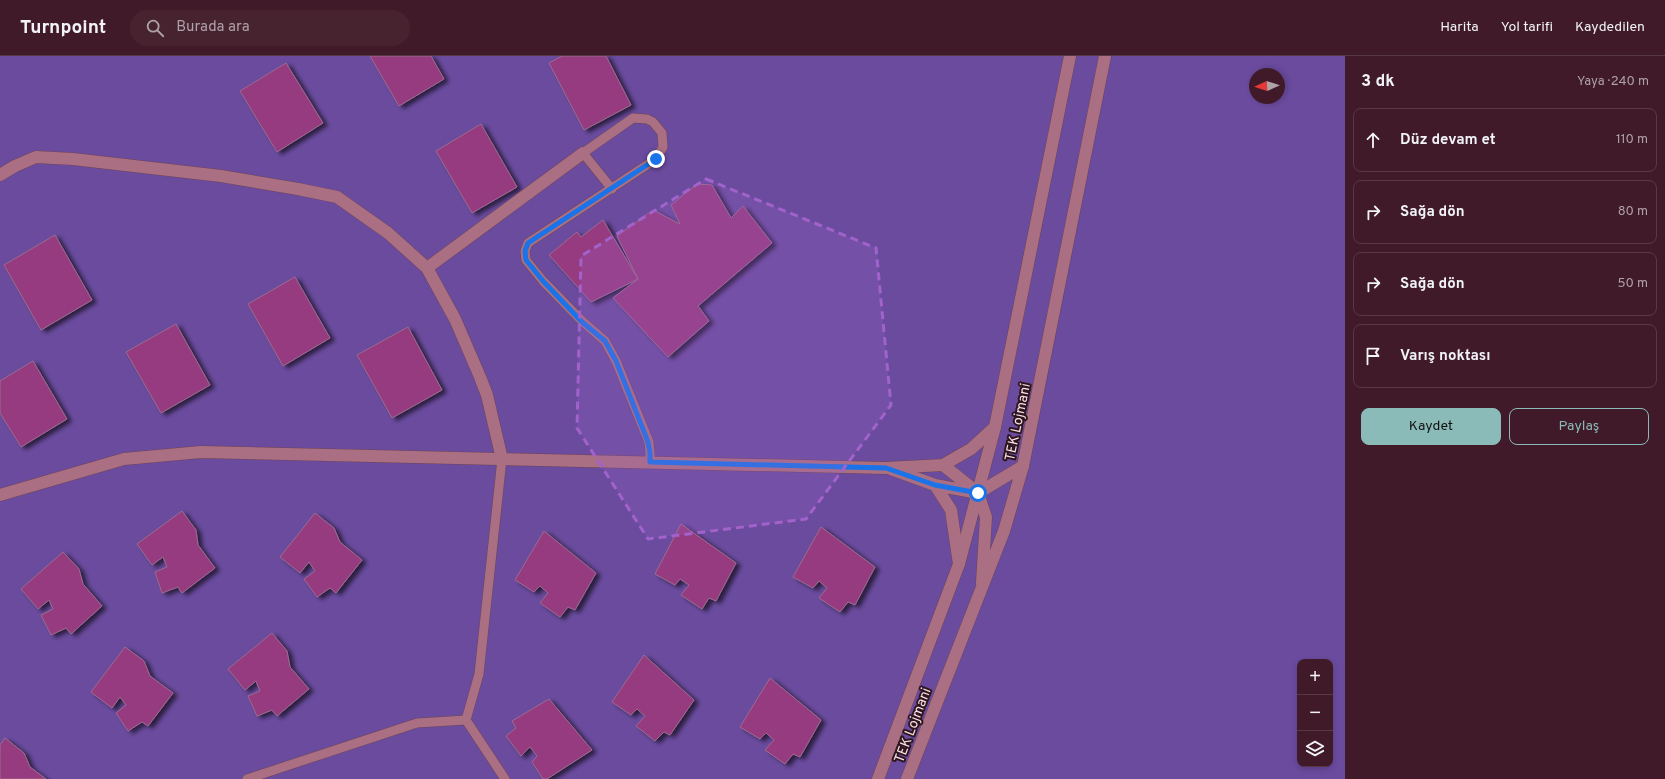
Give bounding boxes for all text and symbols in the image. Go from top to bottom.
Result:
search box [130,10,410,46]
text: Turnpoint [20,16,106,40]
icon: search [144,17,166,39]
text: Burada ara [176,18,250,37]
text: Harita [1440,19,1479,36]
text: Yol tarifi [1501,19,1553,36]
text: Kaydedilen [1575,19,1645,36]
north arrow [1249,68,1285,104]
text: 3 dk [1361,71,1395,93]
text: Yaya · 240 m [1577,74,1649,90]
icon: ahead [1362,129,1384,151]
text: Düz devam et [1400,131,1496,150]
text: 110 m [1616,132,1648,148]
route end [647,150,665,168]
icon: right [1362,201,1384,223]
text: Sağa dön [1400,203,1465,222]
text: 80 m [1618,204,1648,220]
icon: right [1362,273,1384,295]
text: Sağa dön [1400,275,1465,294]
text: 50 m [1618,276,1648,292]
icon: arrive [1362,345,1384,367]
text: Varış noktası [1400,347,1491,366]
street label: TEK Lojmani [1002,382,1035,463]
button: Kaydet [1361,408,1501,445]
button: Paylaş [1509,408,1649,445]
route start [969,484,987,502]
map controls [1297,659,1333,767]
button: + [1297,659,1333,695]
street label: TEK Lojmani [891,686,935,765]
button: − [1297,695,1333,731]
button: layers [1297,731,1333,767]

